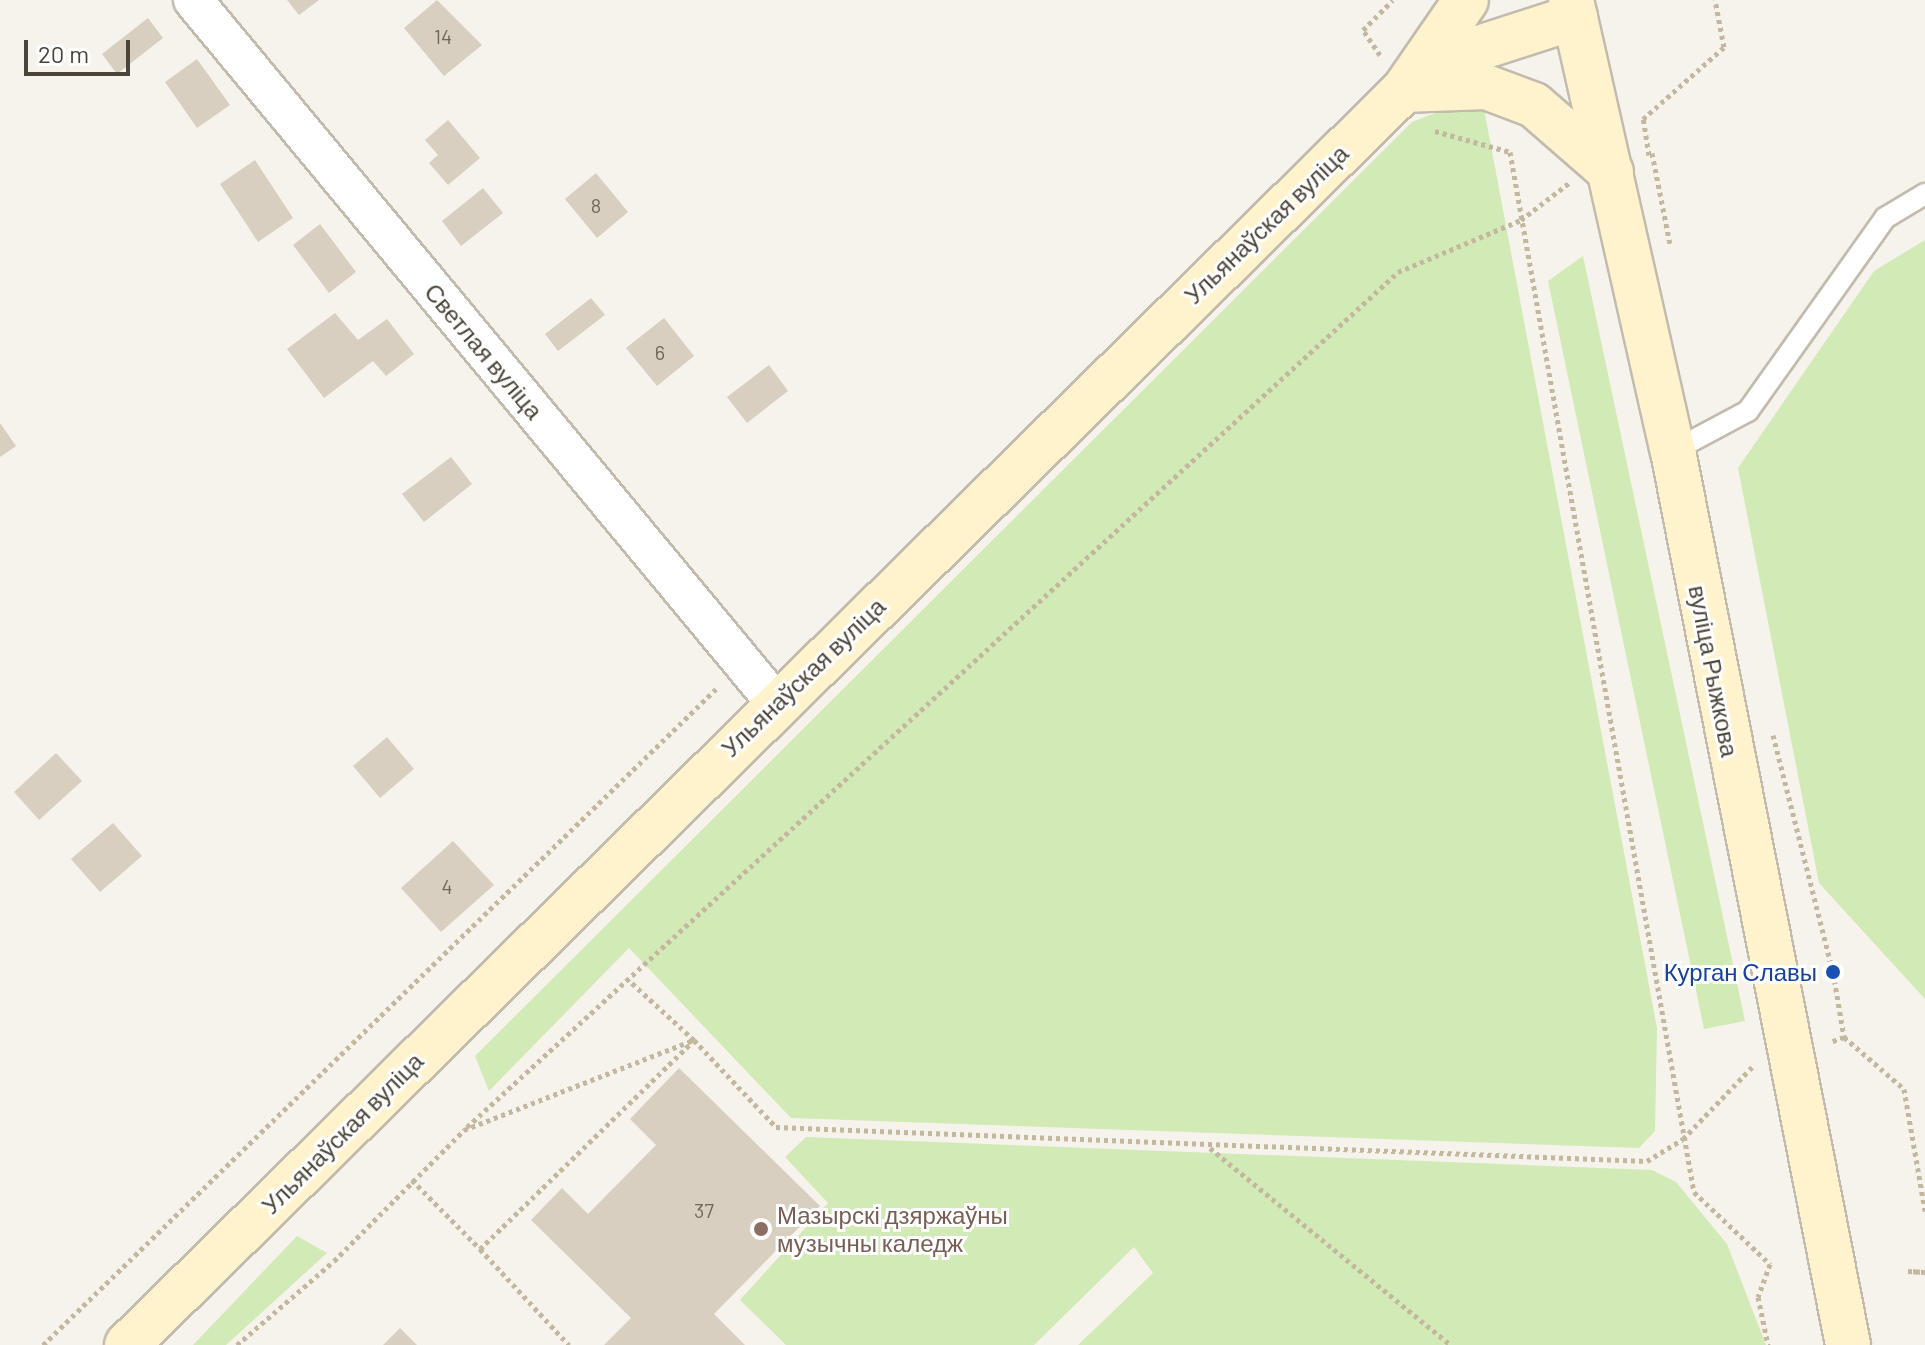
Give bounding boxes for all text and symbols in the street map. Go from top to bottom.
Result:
scale bar [28,24,134,74]
house number: 14 [434,24,452,48]
text: 20 m [38,39,89,68]
street label: Ульянаўская вуліца [1178,139,1354,309]
house number: 8 [591,193,601,217]
street label: Светлая вуліца [419,277,549,425]
house number: 6 [655,340,665,364]
street label: вуліца Рыжкова [1683,583,1745,759]
street label: Ульянаўская вуліца [715,592,891,762]
house number: 4 [441,874,453,898]
place label: Курган Славы [1664,958,1817,986]
marker: Курган Славы [1824,963,1842,981]
street label: Ульянаўская вуліца [255,1046,429,1220]
house number: 37 [694,1198,714,1222]
place label: Мазырскі дзяржаўны музычны каледж [777,1201,1008,1257]
marker: Мазырскі дзяржаўны музычны каледж [752,1220,770,1238]

